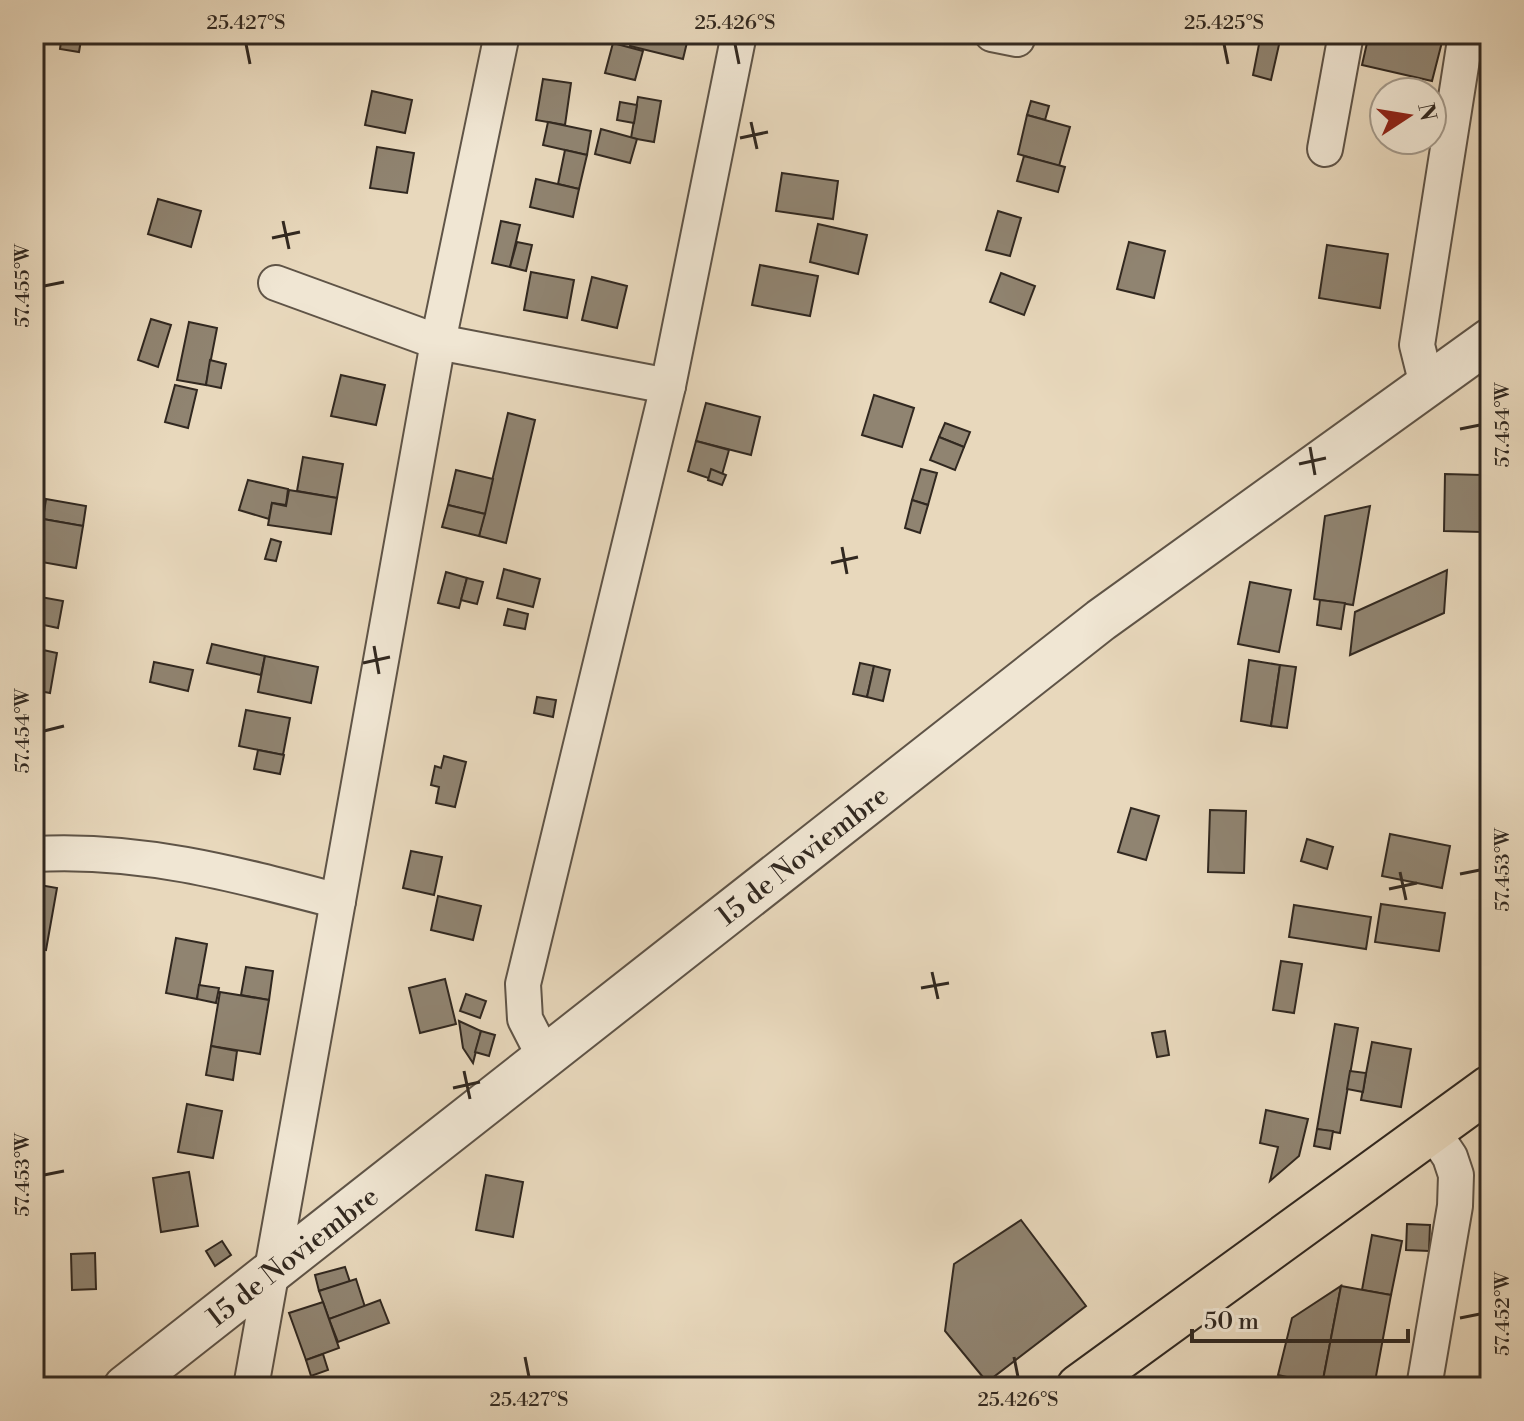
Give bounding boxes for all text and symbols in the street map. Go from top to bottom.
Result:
text: 25.427°S [207,11,285,36]
text: 25.426°S [694,11,776,36]
text: 25.425°S [1184,11,1264,36]
north arrow [1368,76,1448,156]
text: N [1411,101,1441,124]
text: 57.455°W [11,243,36,328]
text: 57.454°W [1491,382,1516,467]
text: 57.454°W [11,688,36,773]
street label: 15 de Noviembre [710,778,896,934]
text: 57.453°W [1491,827,1516,912]
text: 57.453°W [11,1132,36,1217]
street label: 15 de Noviembre [200,1179,386,1335]
text: 57.452°W [1491,1271,1516,1356]
scale bar [1192,1293,1408,1343]
text: 50 m [1204,1307,1259,1337]
text: 25.427°S [490,1388,568,1413]
text: 25.426°S [977,1388,1059,1413]

